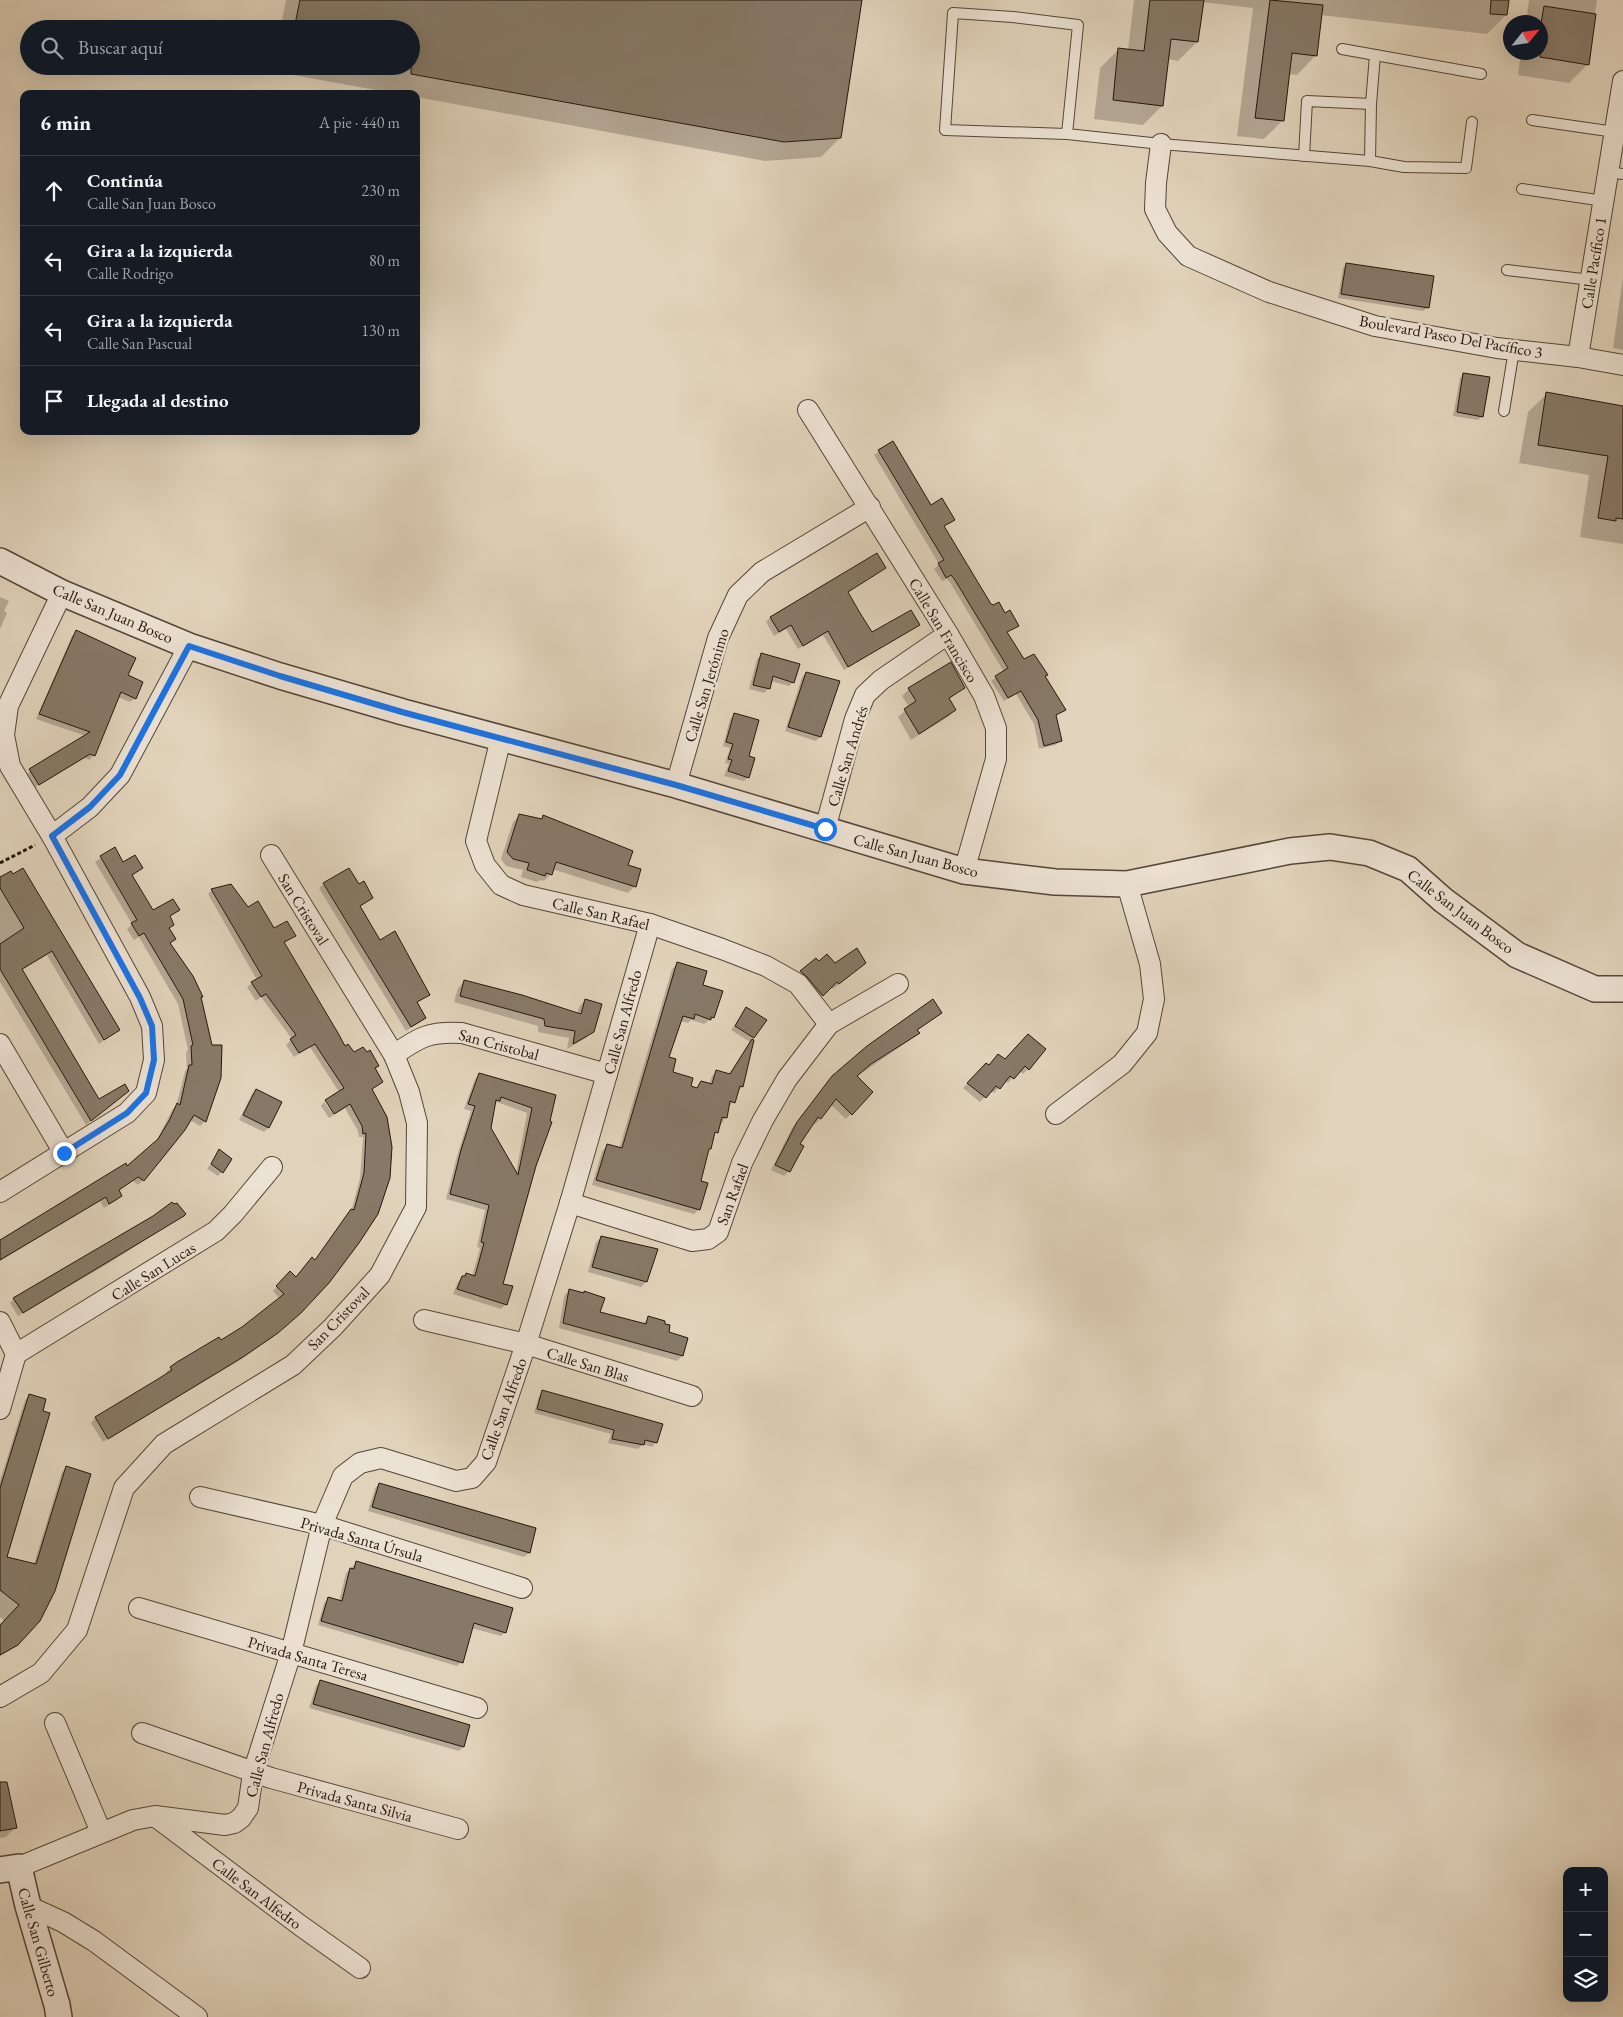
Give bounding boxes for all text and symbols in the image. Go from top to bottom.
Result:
north arrow [1503,15,1548,60]
search box [20,20,420,75]
icon: search [38,34,66,62]
text: Buscar aquí [78,35,163,60]
text: 6 min [40,109,91,136]
text: A pie · 440 m [319,112,400,133]
text: Continúa [87,168,163,193]
icon: ahead [40,177,68,205]
text: 230 m [361,180,400,201]
text: Calle San Juan Bosco [87,193,216,214]
street label: Calle Pacífico 1 [1576,216,1611,311]
text: Gira a la izquierda [87,238,233,263]
icon: left [40,247,68,275]
text: 80 m [369,250,400,271]
text: Calle Rodrigo [87,263,173,284]
text: Gira a la izquierda [87,308,233,333]
street label: Boulevard Paseo Del Pacífico 3 [1358,310,1545,363]
icon: left [40,317,68,345]
text: 130 m [361,320,400,341]
text: Calle San Pascual [87,333,192,354]
icon: arrive [40,387,68,415]
text: Llegada al destino [87,388,229,413]
street label: Calle San Francisco [904,574,983,686]
street label: Calle San Juan Bosco [49,579,176,648]
street label: Calle San Jerónimo [679,626,734,745]
street label: Calle San Andrés [822,703,873,809]
route start [814,818,837,841]
street label: Calle San Juan Bosco [851,829,981,882]
street label: Calle San Juan Bosco [1403,864,1519,959]
street label: San Cristoval [273,869,334,949]
street label: Calle San Rafael [550,892,652,935]
street label: Calle San Alfredo [598,967,647,1077]
street label: San Cristobal [456,1024,542,1065]
route end [53,1142,76,1165]
street label: San Rafael [712,1160,753,1228]
street label: Calle San Lucas [107,1237,200,1306]
street label: San Cristoval [303,1282,374,1355]
street label: Calle San Blas [544,1342,632,1387]
street label: Calle San Alfredo [475,1355,532,1463]
street label: Privada Santa Úrsula [298,1512,426,1567]
street label: Privada Santa Teresa [245,1631,371,1686]
street label: Calle San Alfredo [240,1690,289,1800]
street label: Privada Santa Silvia [295,1776,415,1827]
street label: Calle San Alfedro [207,1853,306,1934]
map controls [1563,1867,1608,2002]
button: + [1563,1867,1608,1912]
street label: Calle San Gilberto [13,1885,64,1999]
button: − [1563,1912,1608,1957]
button: layers [1563,1957,1608,2002]

